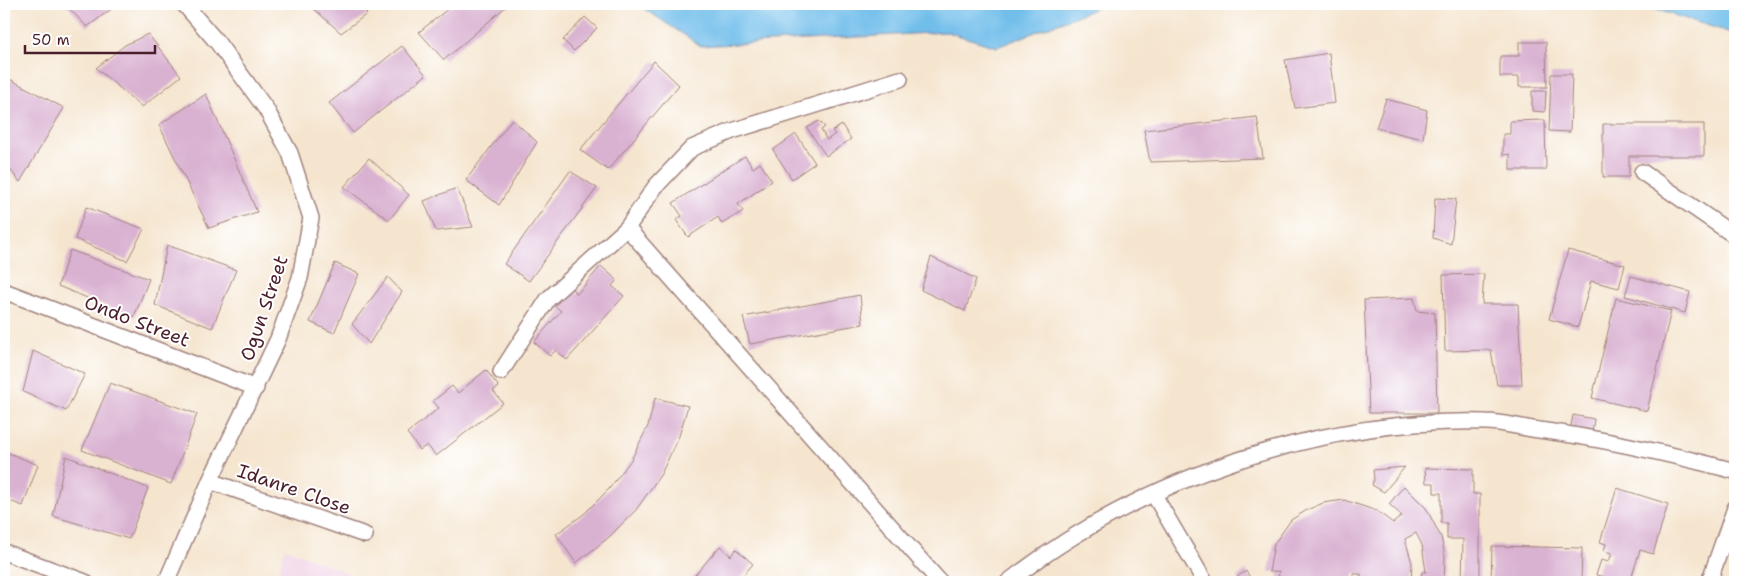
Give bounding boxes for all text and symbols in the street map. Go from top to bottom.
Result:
scale bar [25,22,155,54]
text: 50 m [32,30,70,50]
street label: Ogun Street [234,252,294,364]
street label: Ondo Street [81,289,193,353]
street label: Idanre Close [234,458,354,520]

